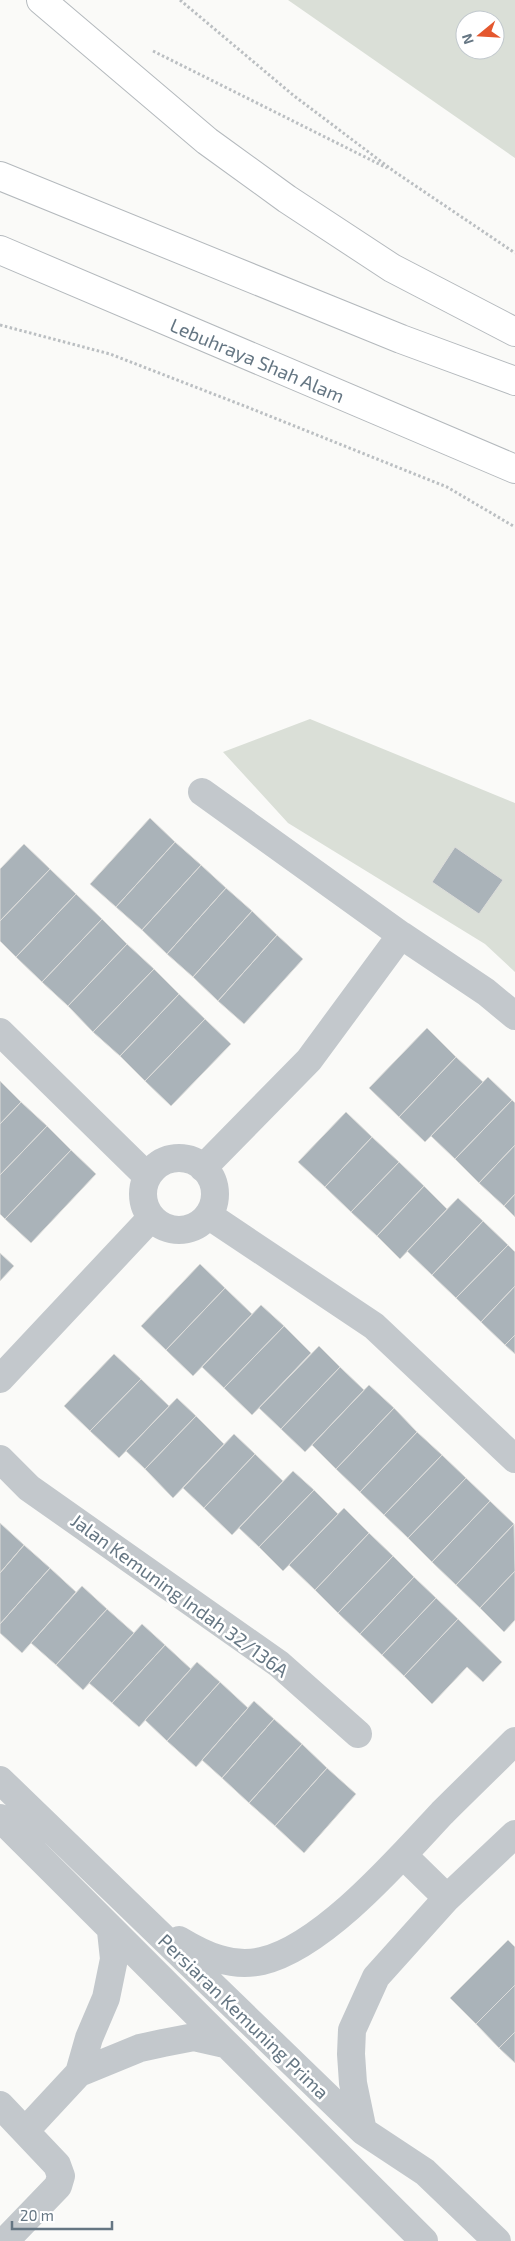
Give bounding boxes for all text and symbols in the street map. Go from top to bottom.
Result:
north arrow [455,10,505,60]
text: N [458,32,477,47]
street label: Lebuhraya Shah Alam [167,312,348,407]
street label: Jalan Kemuning Indah 32/136A [67,1508,293,1682]
street label: Persiaran Kemuning Prima [154,1929,334,2103]
scale bar [12,2198,112,2230]
text: 20 m [20,2206,54,2224]

